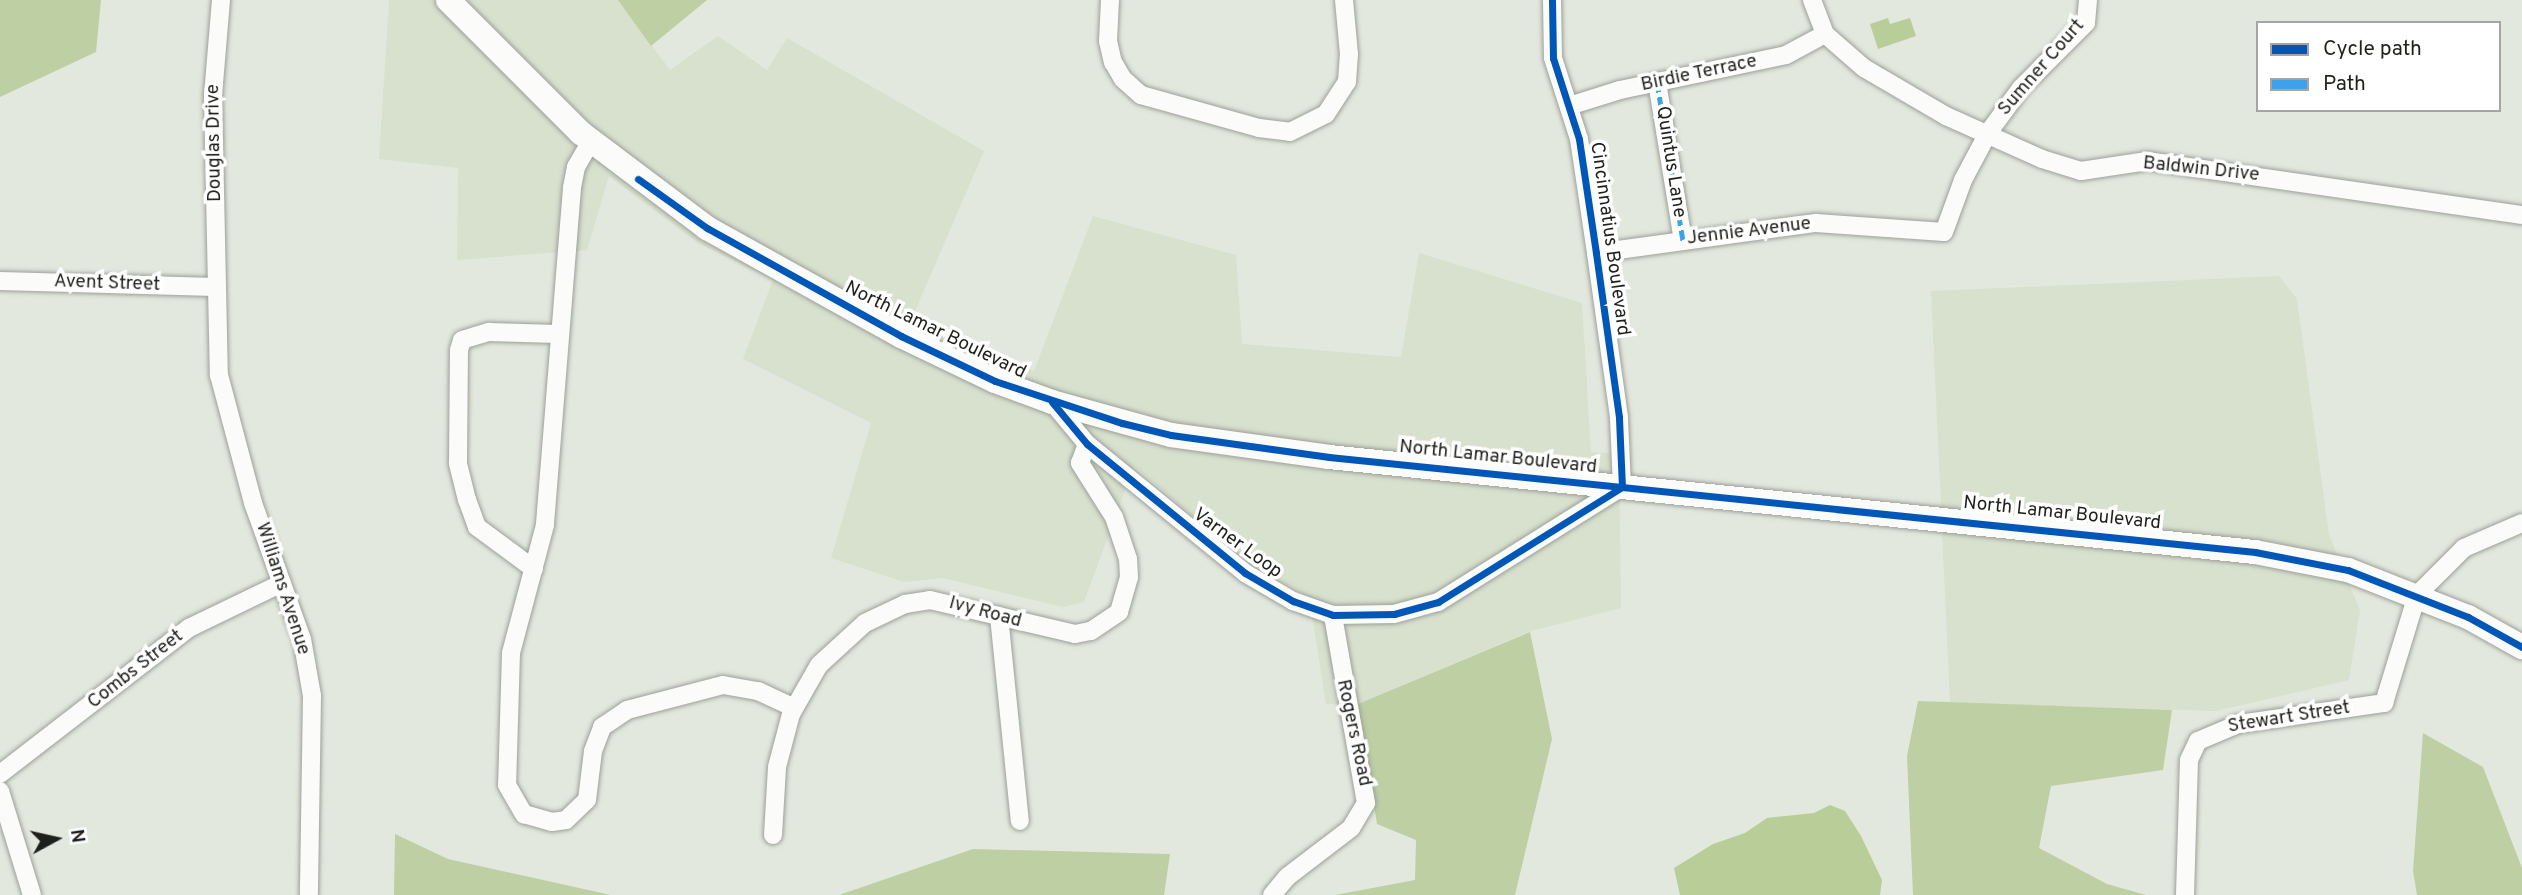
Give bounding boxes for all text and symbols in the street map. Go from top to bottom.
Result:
street label: Sumner Court [1994,15,2090,121]
legend [2256,21,2501,112]
text: Cycle path [2323,36,2422,63]
street label: Birdie Terrace [1639,51,1759,97]
text: Path [2323,71,2366,98]
street label: Douglas Drive [203,84,227,202]
street label: Quintus Lane [1650,105,1690,219]
street label: Cincinnatius Boulevard [1584,141,1634,337]
street label: Baldwin Drive [2142,153,2260,187]
street label: Jennie Avenue [1685,213,1813,251]
street label: Avent Street [53,271,161,297]
street label: North Lamar Boulevard [841,277,1029,385]
street label: North Lamar Boulevard [1398,436,1598,480]
street label: North Lamar Boulevard [1962,492,2162,536]
street label: Varner Loop [1188,504,1286,584]
street label: Williams Avenue [250,519,314,659]
street label: Ivy Road [946,592,1024,634]
street label: Combs Street [84,626,188,714]
street label: Rogers Road [1331,677,1375,789]
street label: Stewart Street [2226,697,2352,739]
north arrow [21,804,91,874]
text: N [64,828,90,845]

